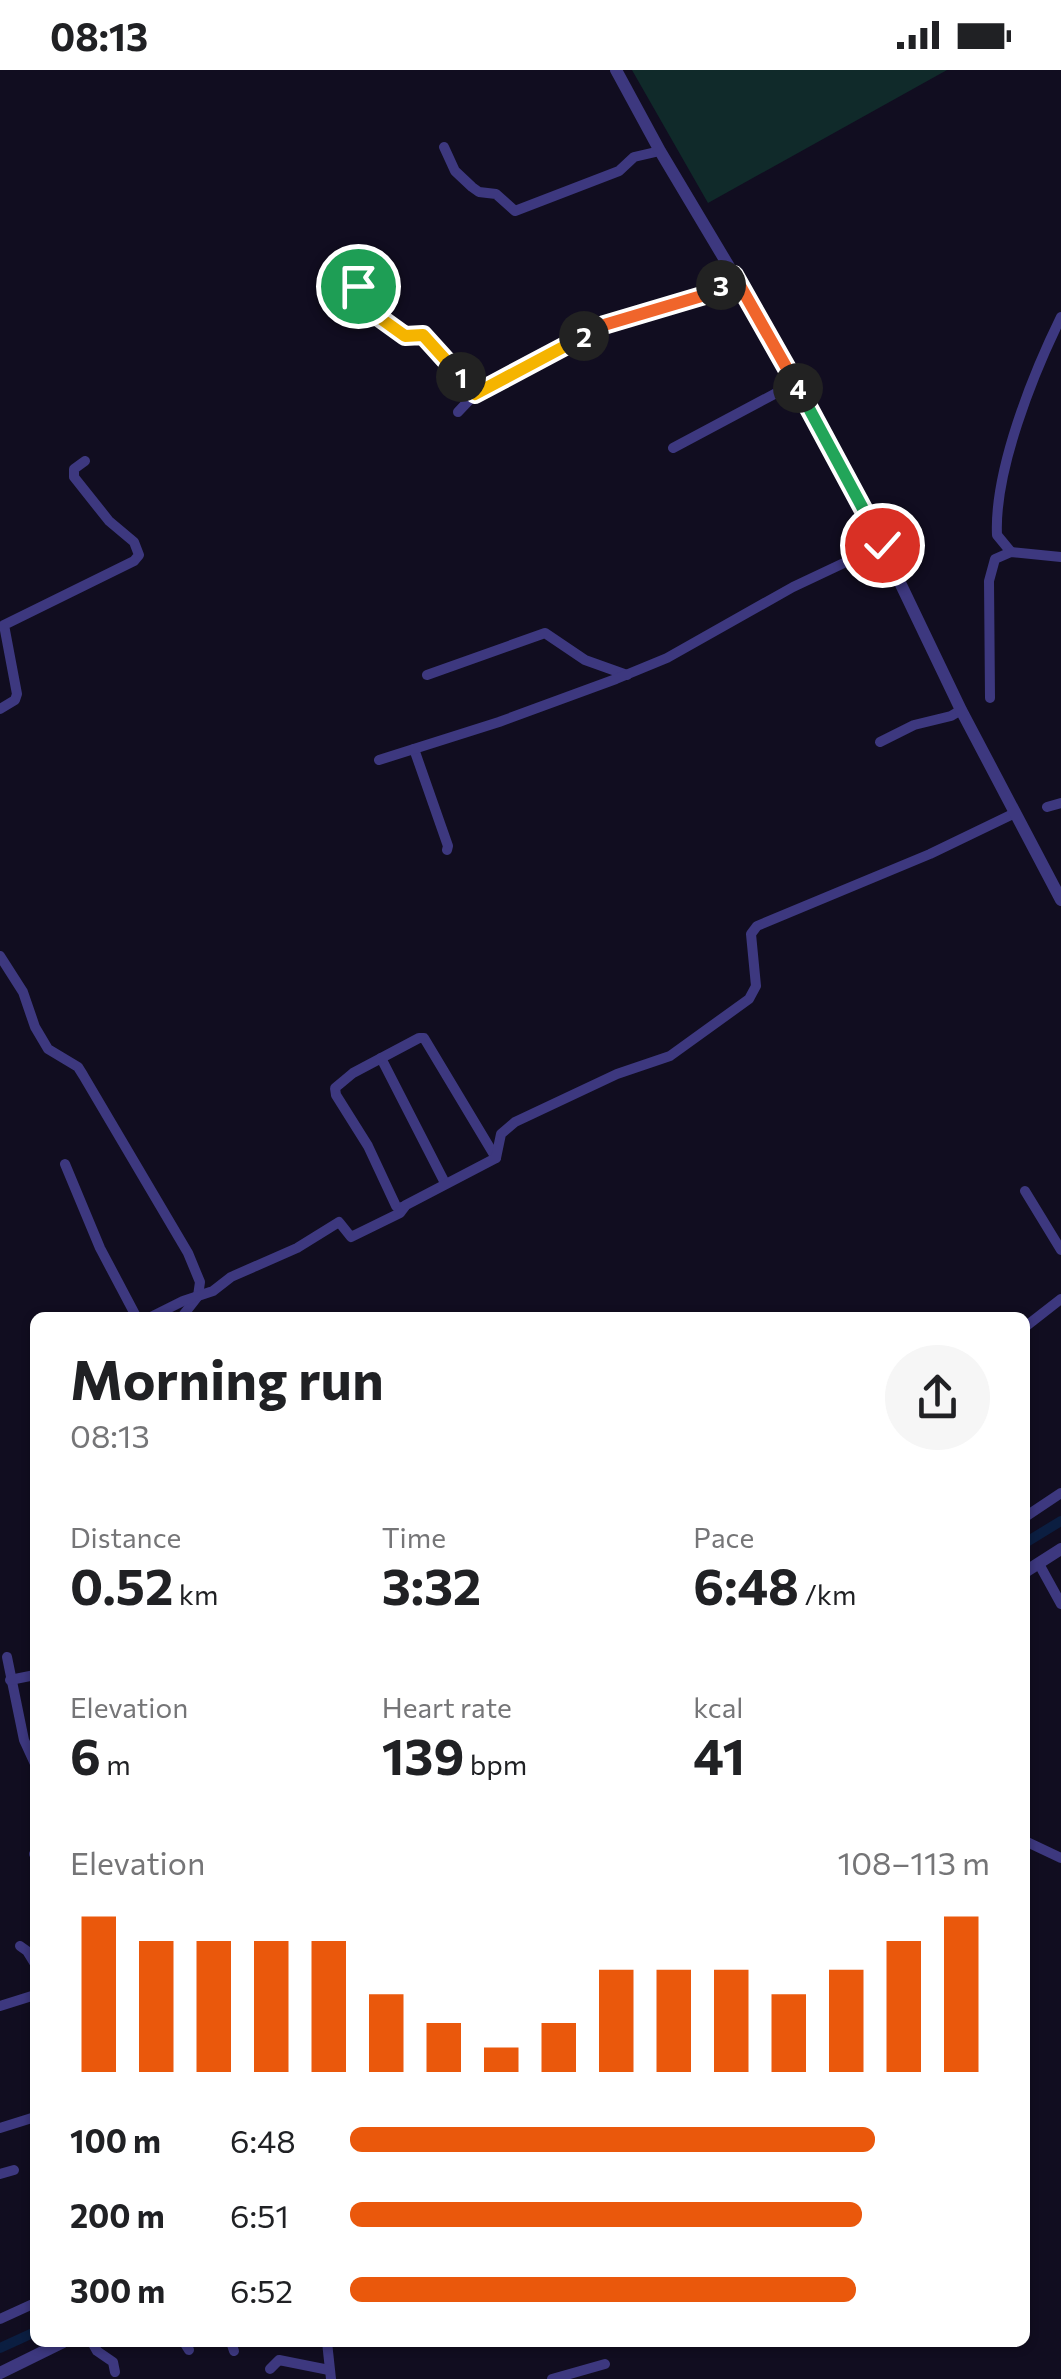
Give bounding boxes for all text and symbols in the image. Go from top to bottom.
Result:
text: 08:13 [50,12,148,59]
pin [316,244,401,329]
icon: arrive [331,259,386,314]
pin: 3 [696,260,746,310]
text: 3 [713,268,729,302]
pin: 2 [559,311,609,361]
text: 2 [576,319,592,353]
pin: 1 [436,352,486,402]
text: 1 [455,360,467,394]
pin: 4 [773,363,823,413]
text: 4 [789,371,807,405]
pin [840,503,925,588]
icon: check [855,518,910,573]
text: Morning run [70,1344,384,1411]
button: share [885,1345,990,1450]
text: 08:13 [70,1415,150,1455]
text: Distance [70,1520,181,1554]
text: Time [382,1520,446,1554]
text: Pace [693,1520,754,1554]
text: 0.52 [70,1554,173,1615]
text: 3:32 [382,1554,481,1615]
text: 6:48 [693,1554,799,1615]
text: km [173,1577,218,1611]
text: /km [799,1577,856,1611]
text: Elevation [70,1690,188,1724]
text: Heart rate [382,1690,512,1724]
text: kcal [693,1690,743,1724]
text: 6 [70,1724,101,1785]
text: 139 [382,1724,464,1785]
text: 41 [693,1724,745,1785]
text: m [101,1747,131,1781]
text: bpm [464,1747,527,1781]
text: Elevation [70,1842,205,1882]
text: 108–113 m [838,1842,990,1882]
text: 100 m [70,2120,161,2160]
text: 6:48 [230,2120,296,2160]
text: 200 m [70,2195,165,2235]
text: 6:51 [230,2195,289,2235]
text: 300 m [70,2270,165,2310]
text: 6:52 [230,2270,293,2310]

